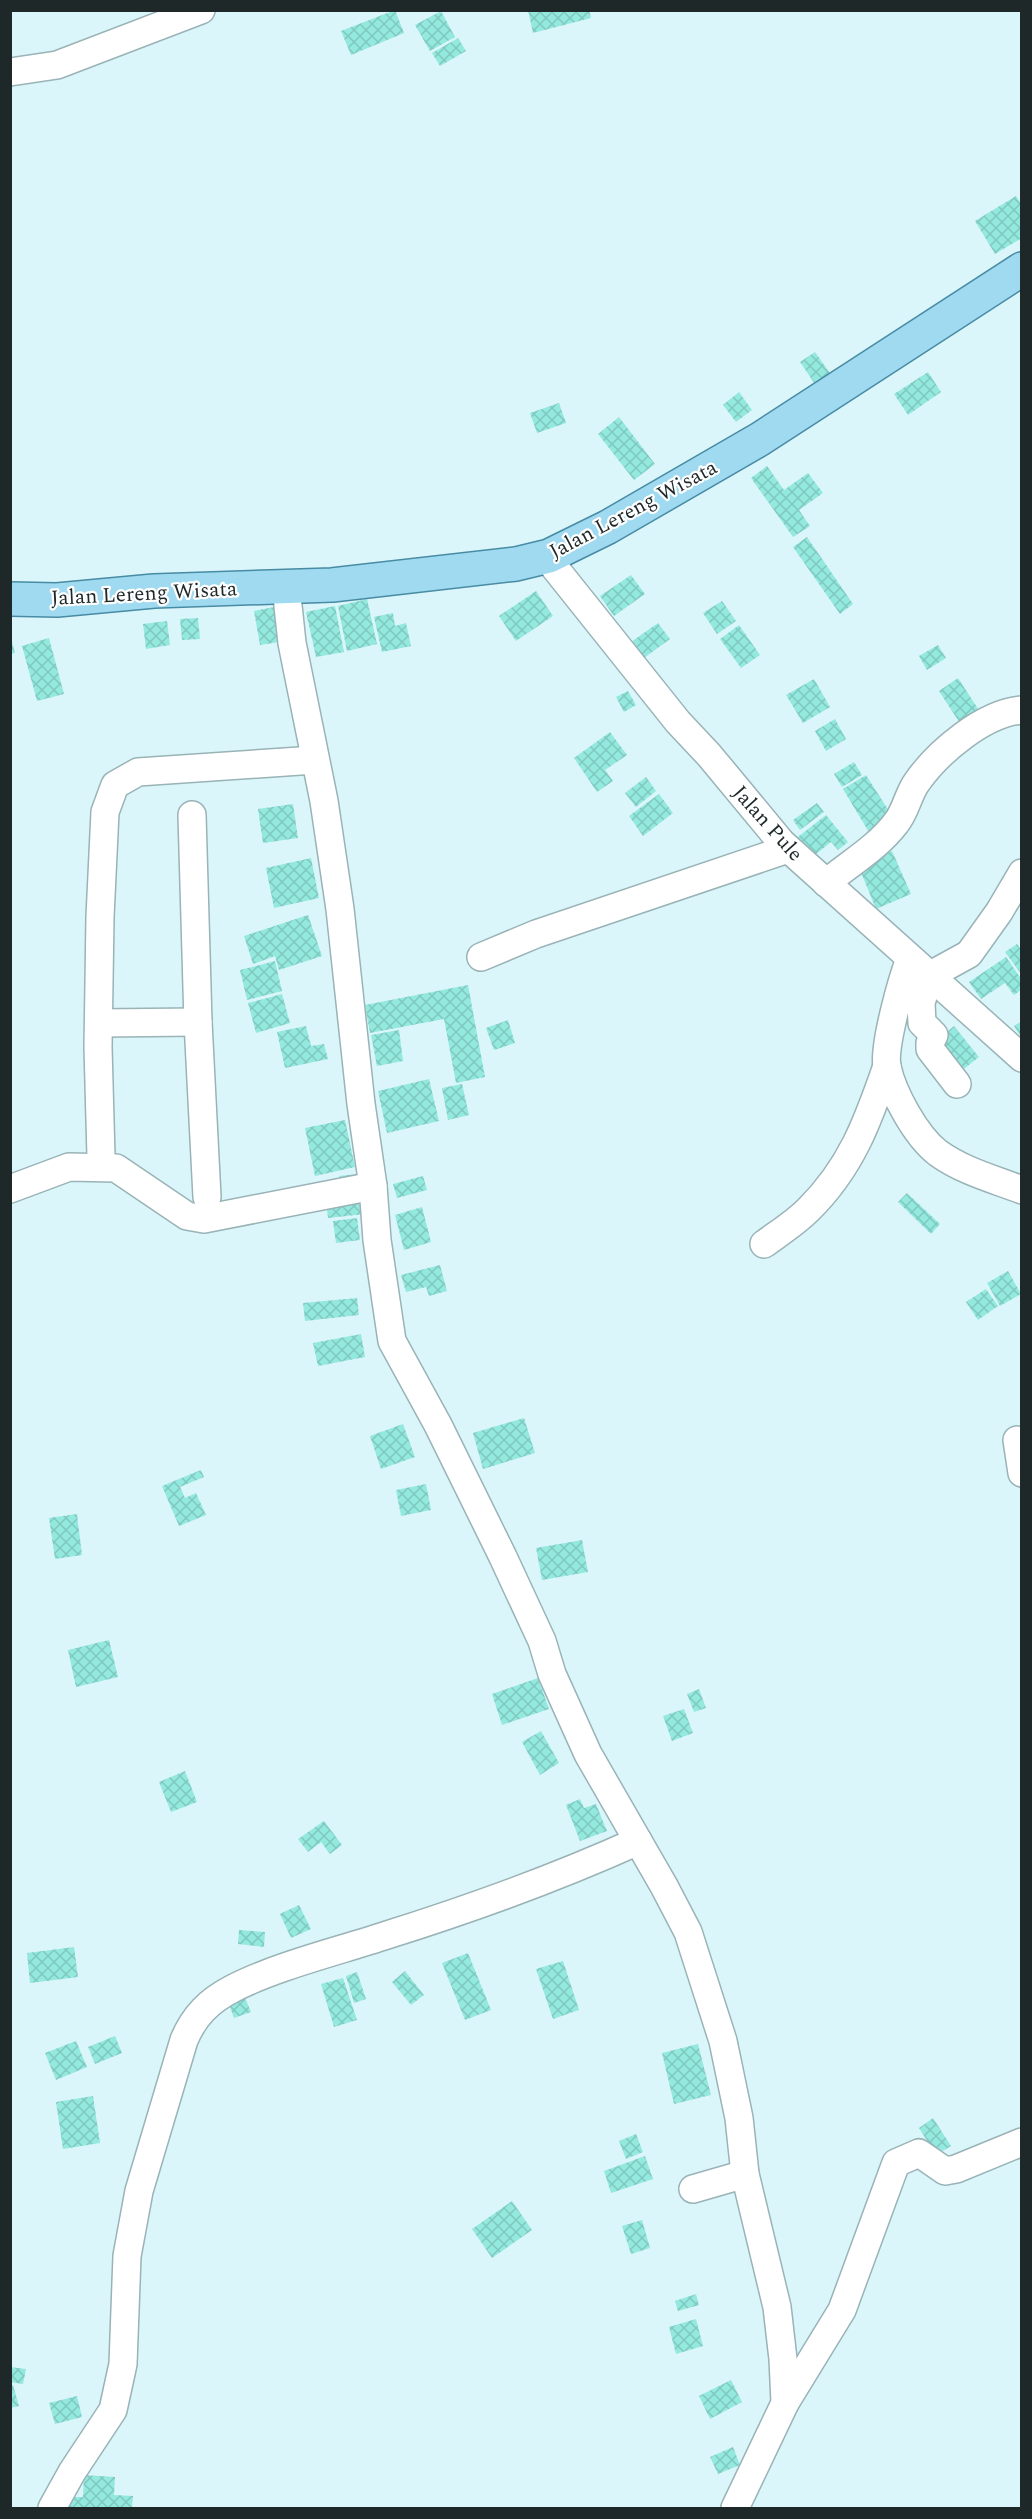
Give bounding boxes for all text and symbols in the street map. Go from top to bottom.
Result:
street label: Jalan Lereng Wisata [544,452,724,568]
street label: Jalan Lereng Wisata [50,573,239,615]
street label: Jalan Pule [724,778,810,869]

